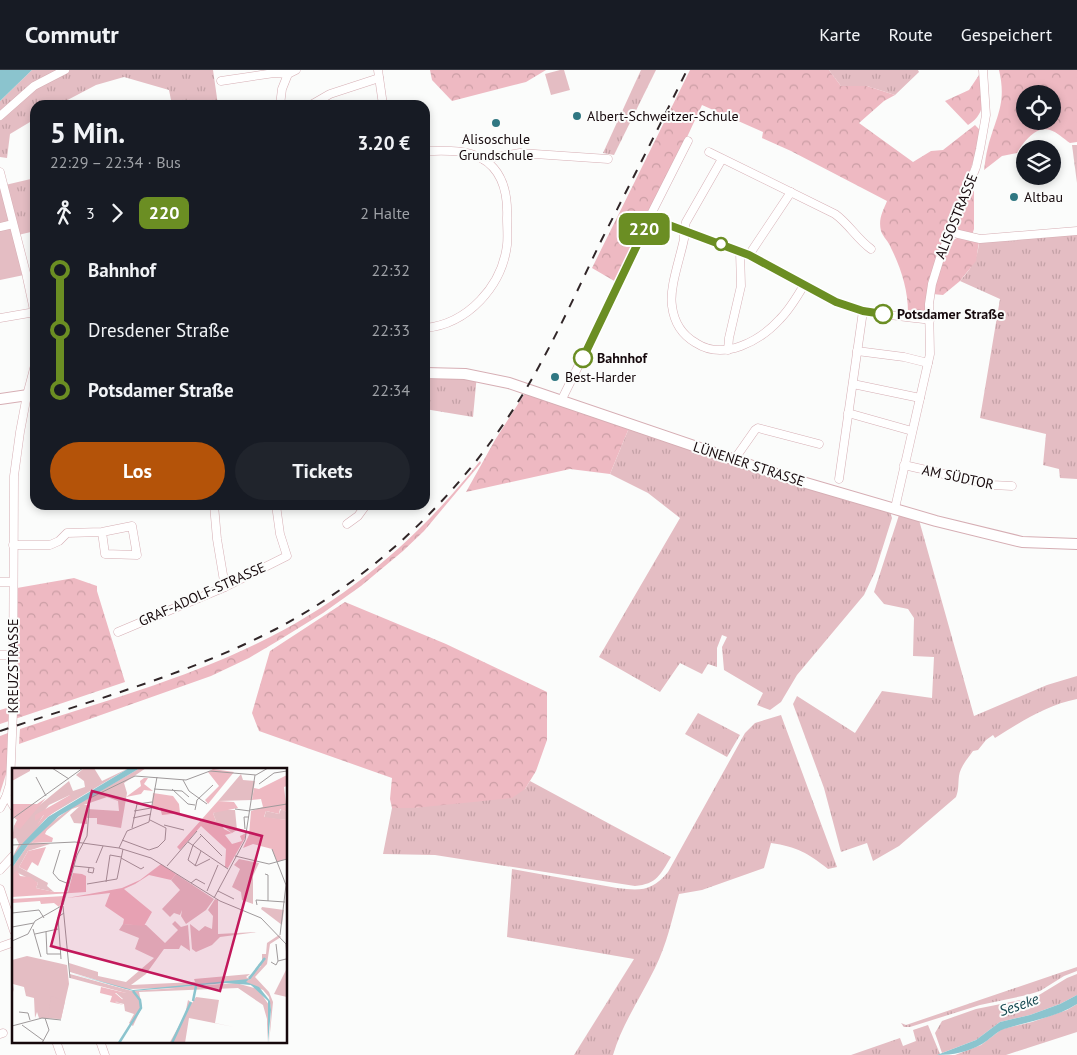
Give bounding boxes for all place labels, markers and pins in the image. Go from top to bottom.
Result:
place label: Albert-Schweitzer-Schule [587,107,739,125]
marker: Albert-Schweitzer-Schule [571,110,583,122]
marker: Alisoschule Grundschule [490,117,502,129]
place label: Alisoschule Grundschule [459,130,533,164]
place label: Altbau [1024,188,1063,206]
marker: Altbau [1008,191,1020,203]
unlabelled marker [714,237,728,251]
marker: Potsdamer Straße [873,304,893,324]
place label: Potsdamer Straße [897,305,1004,323]
marker: Bahnhof [573,348,593,368]
place label: Bahnhof [597,349,648,367]
place label: Best-Harder [565,368,636,386]
marker: Best-Harder [549,371,561,383]

